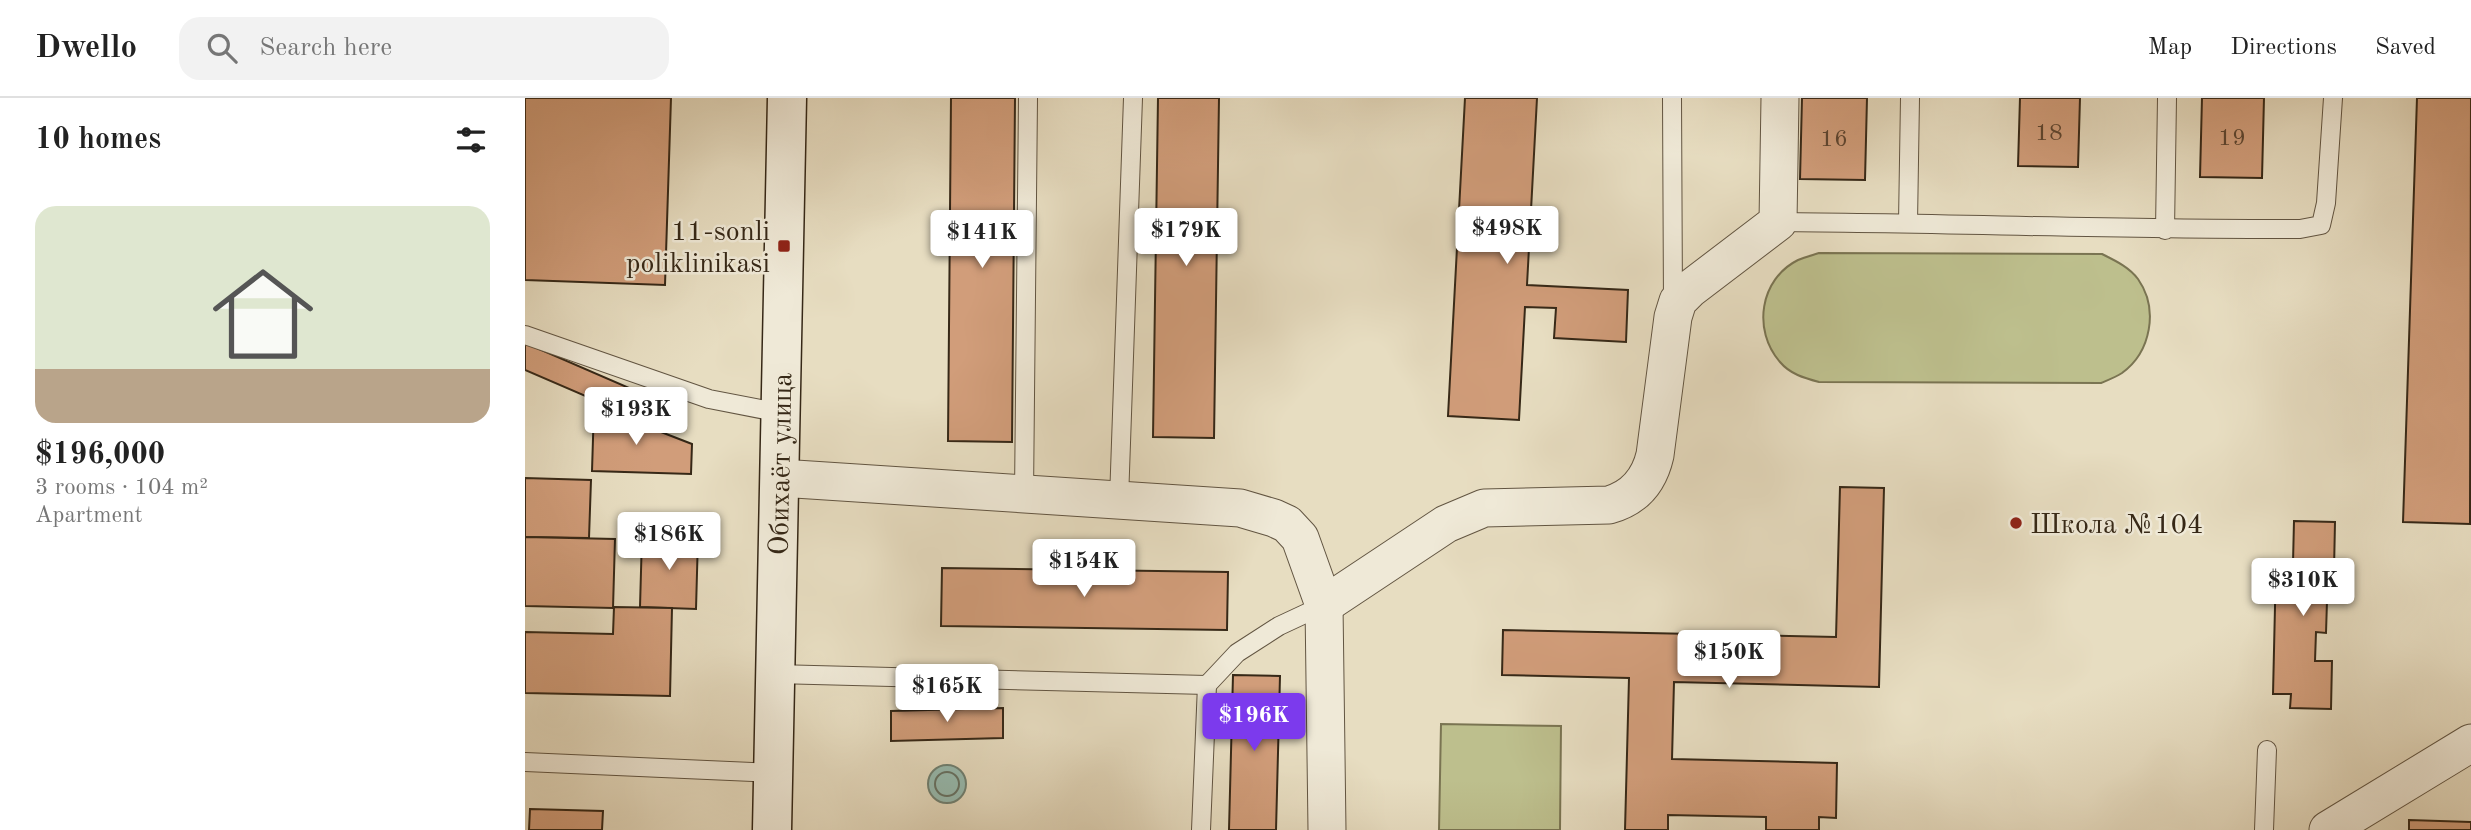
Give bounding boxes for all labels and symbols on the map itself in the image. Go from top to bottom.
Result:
house number: 18 [2035,122,2063,146]
house number: 19 [2218,127,2246,151]
house number: 16 [1820,128,1848,152]
pin: $498K [1458,206,1556,266]
pin: $179K [1137,208,1235,268]
pin: $141K [933,211,1031,270]
place label: 11-sonli poliklinikasi [626,219,770,279]
marker: 11-sonli poliklinikasi [776,238,792,254]
street label: Обихаёт улица [767,372,798,556]
pin: $193K [587,388,685,447]
pin: $186K [620,512,718,572]
place label: Школа №104 [2030,512,2203,540]
marker: Школа №104 [2008,515,2024,531]
pin: $154K [1035,540,1133,599]
pin: $310K [2254,559,2352,618]
pin: $150K [1680,630,1778,690]
pin: $165K [898,664,996,724]
pin: $196K [1205,694,1303,753]

